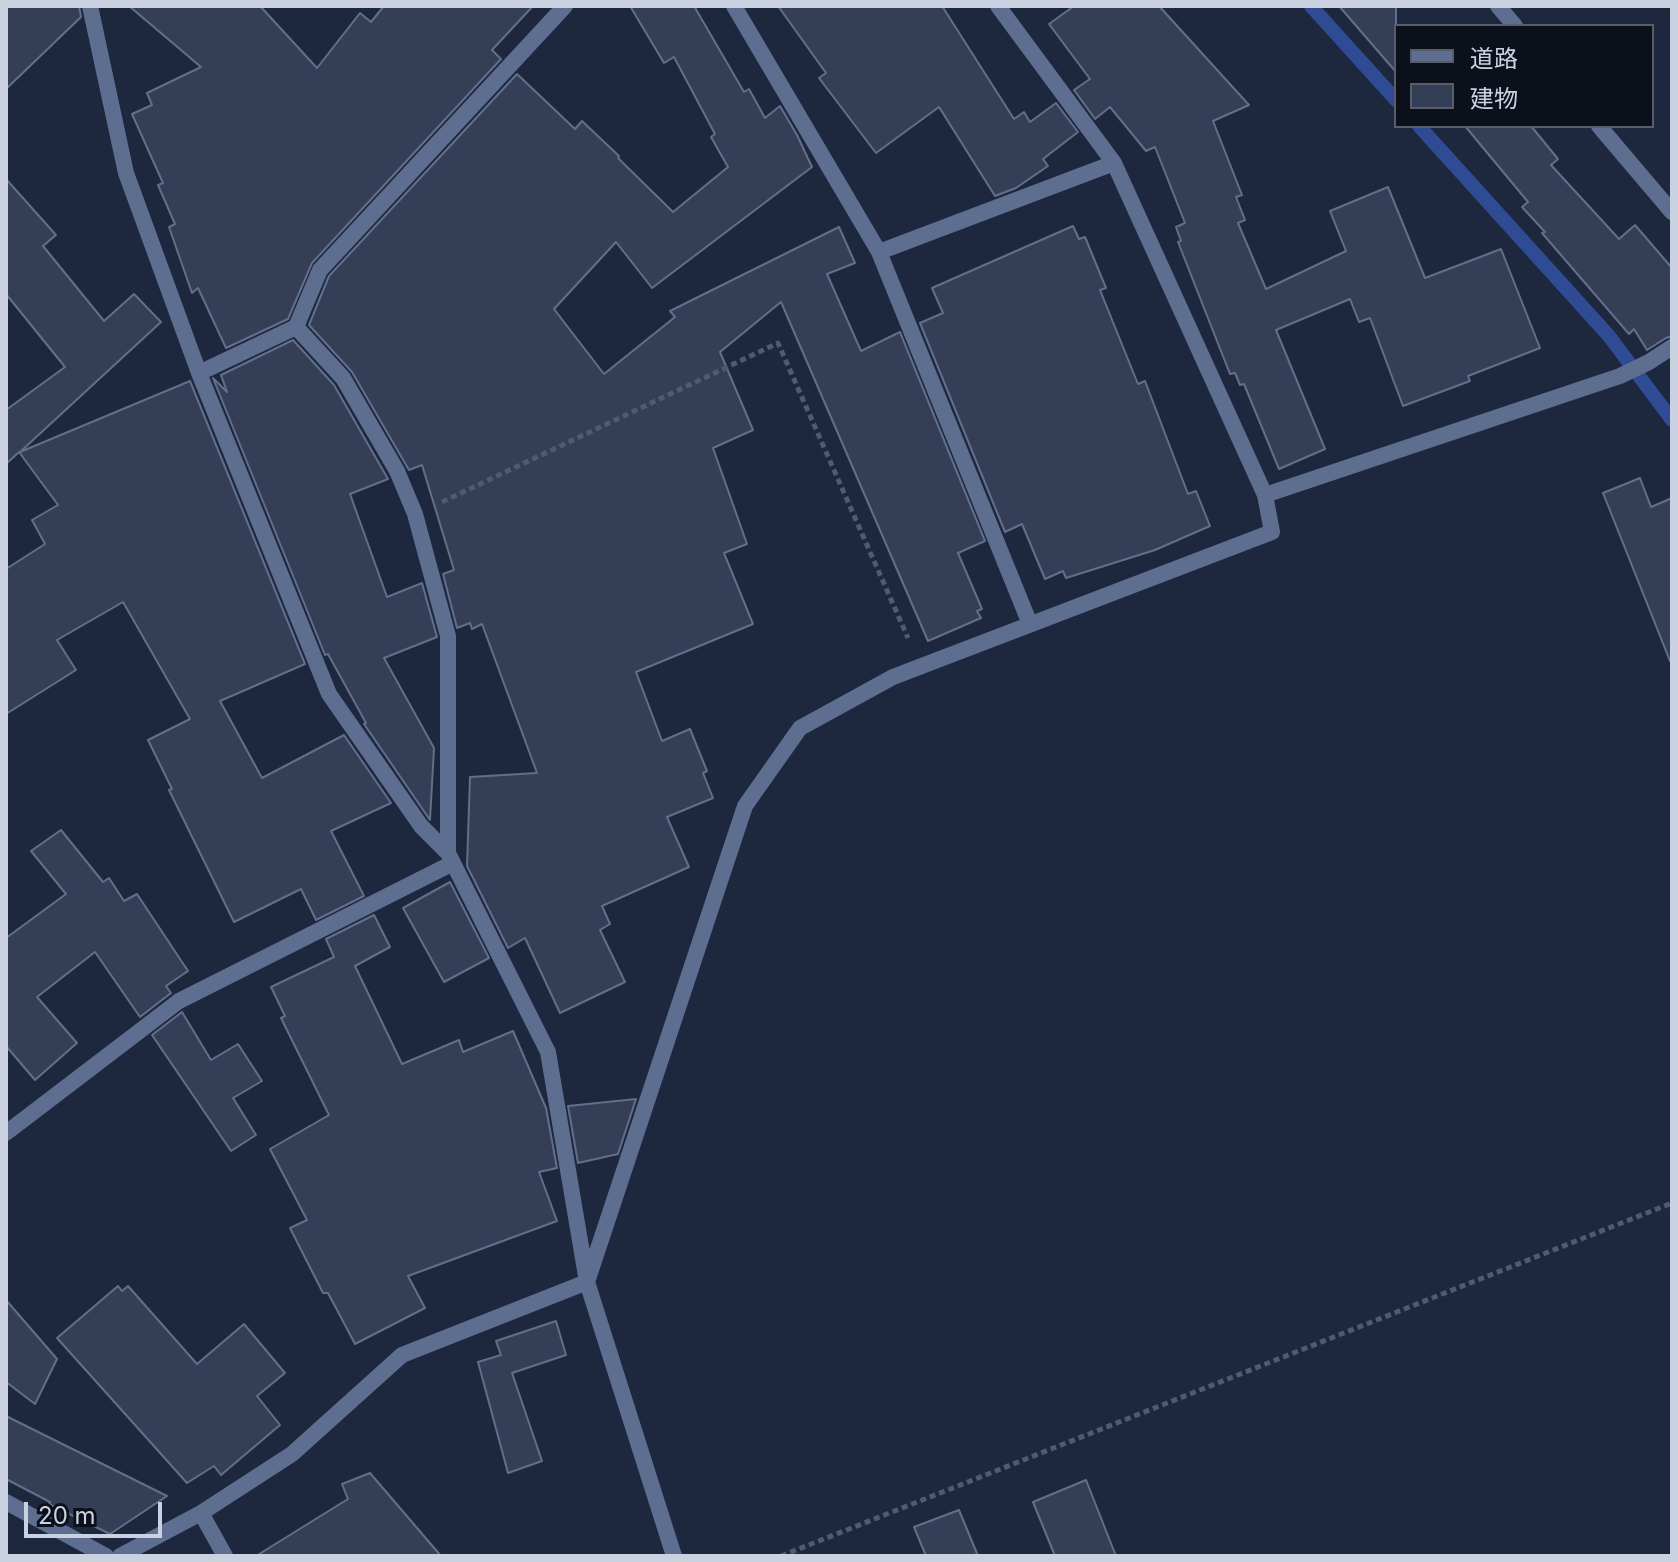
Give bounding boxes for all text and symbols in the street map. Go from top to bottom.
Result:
legend [1394,24,1654,128]
text: 道路 [1470,44,1518,73]
text: 建物 [1470,84,1518,113]
scale bar [28,1486,166,1536]
text: 20 m [38,1501,96,1530]

